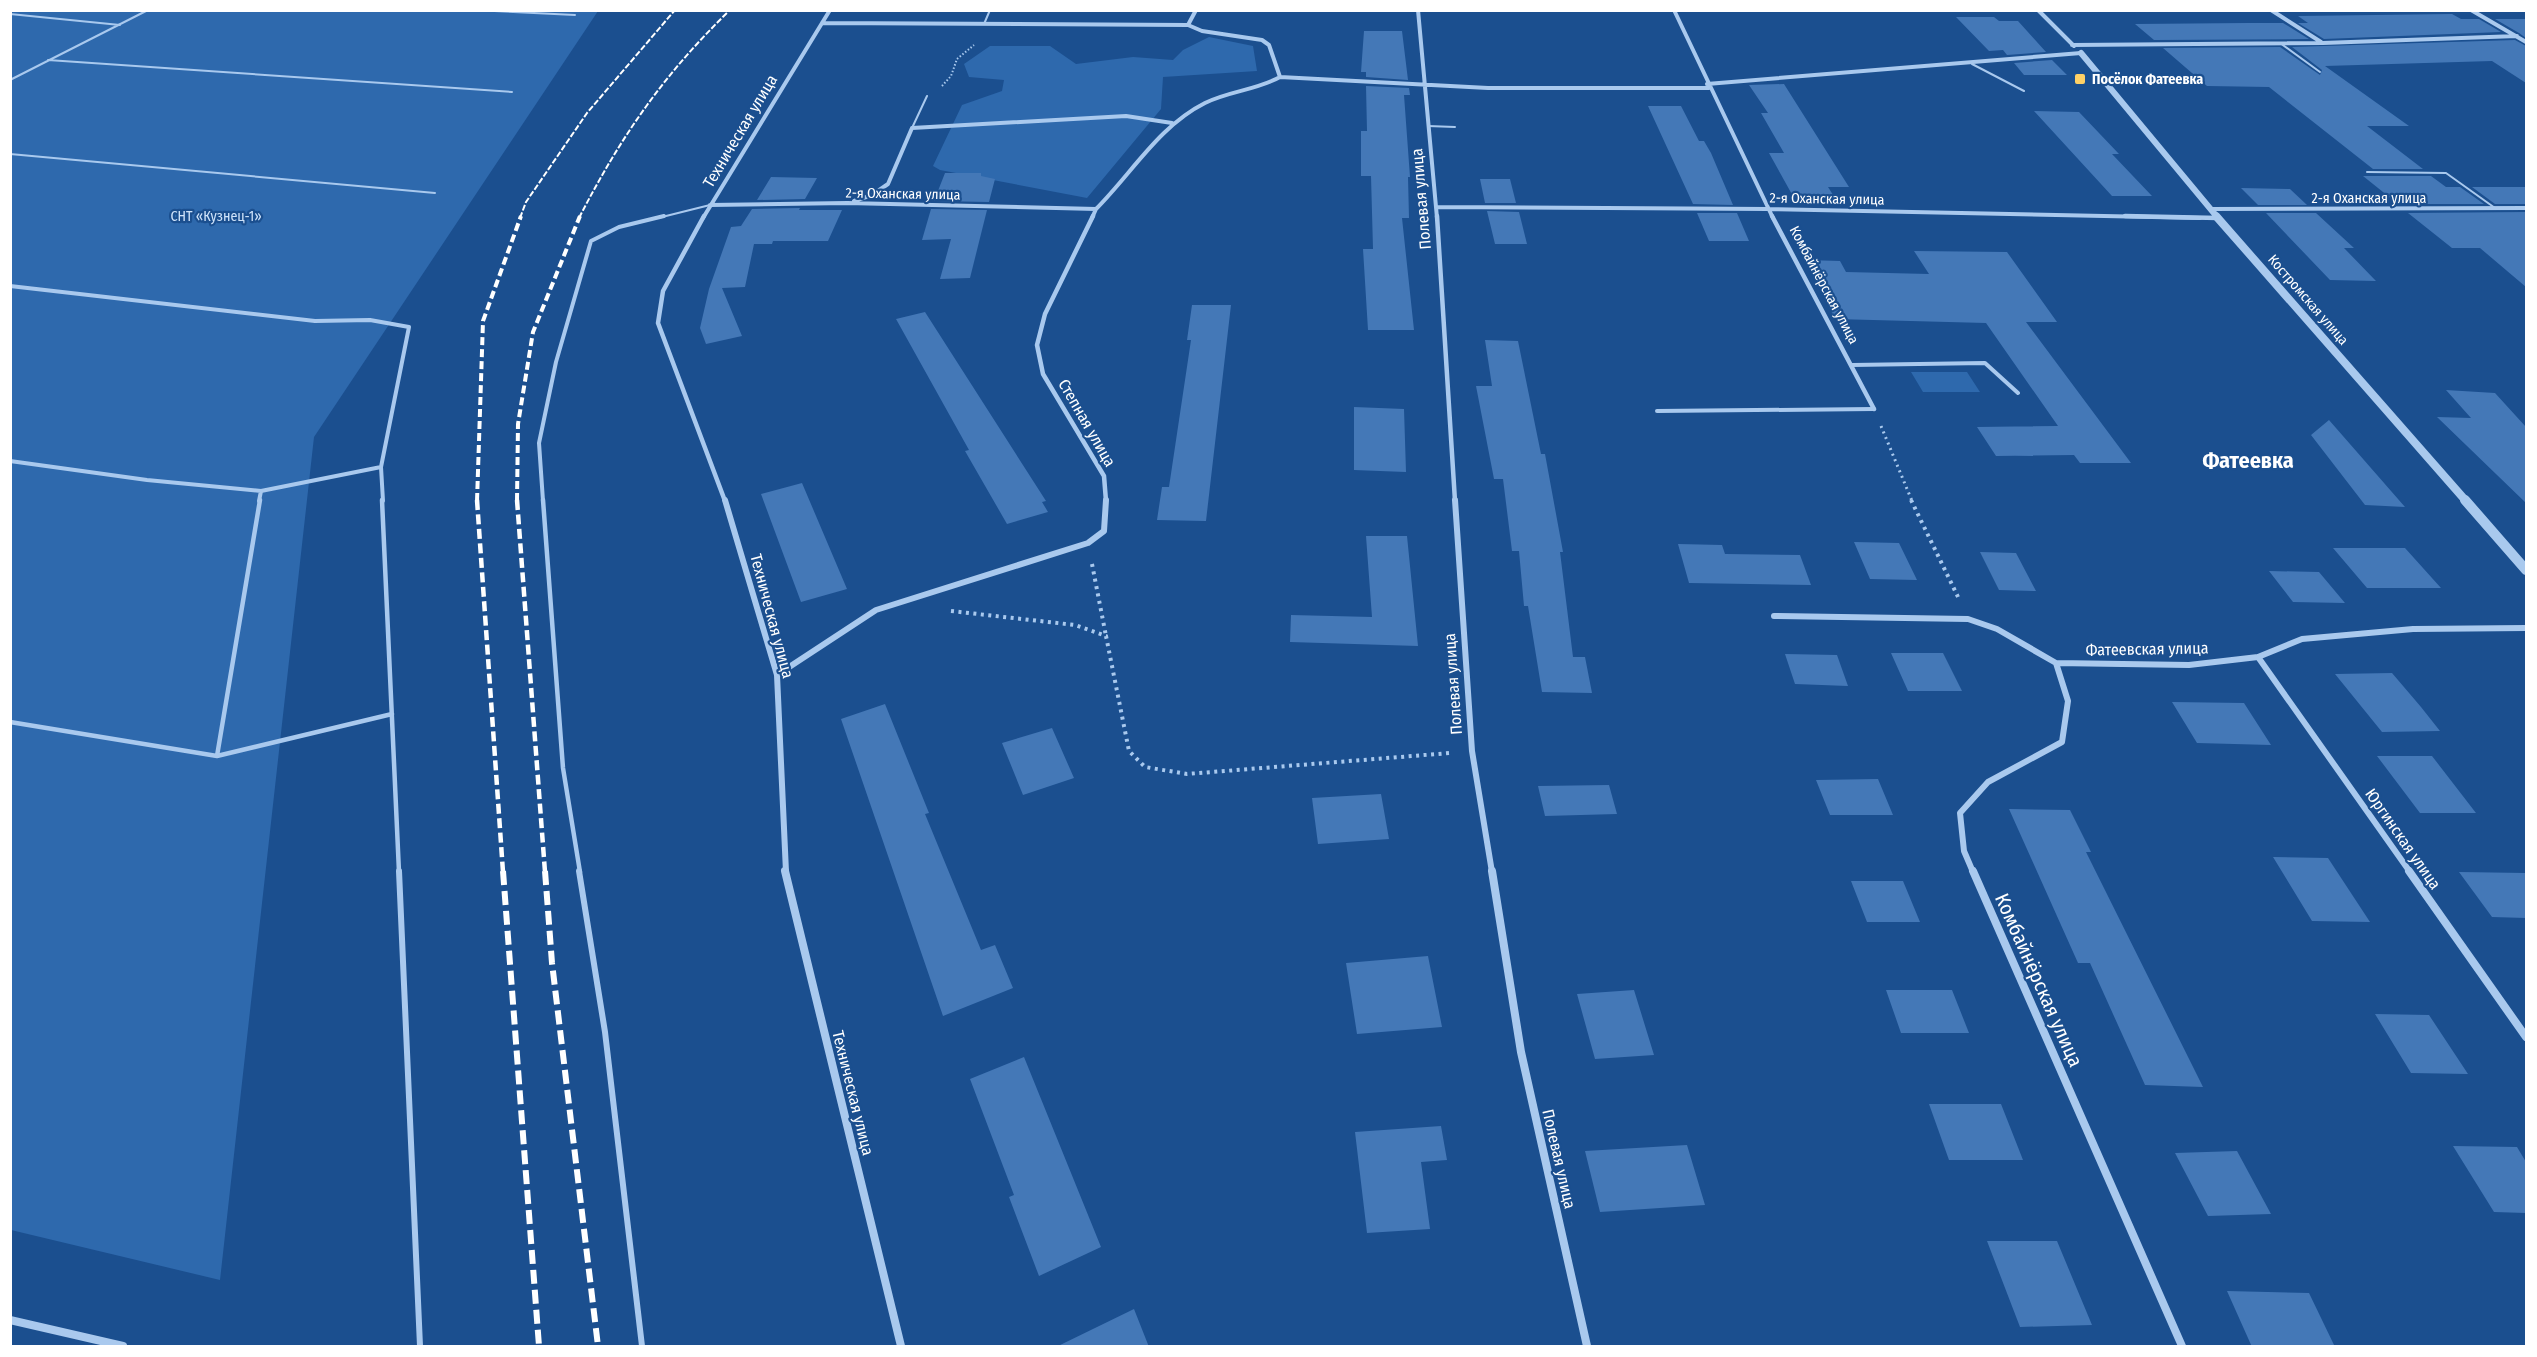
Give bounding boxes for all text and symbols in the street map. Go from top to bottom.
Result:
street label: Техническая улица [699,71,781,191]
place label: Посёлок Фатеевка [2092,71,2203,88]
marker: Посёлок Фатеевка [2073,72,2087,86]
street label: Полевая улица [1407,147,1435,250]
street label: 2-я Оханская улица [845,184,961,204]
street label: 2-я Оханская улица [1769,189,1885,209]
street label: 2-я Оханская улица [2312,190,2427,207]
park label: СНТ «Кузнец-1» [170,208,262,225]
street label: Комбайнёрская улица [1786,223,1862,347]
street label: Костромская улица [2264,251,2352,349]
street label: Степная улица [1054,376,1120,470]
district label: Фатеевка [2202,447,2294,474]
street label: Техническая улица [746,552,798,680]
street label: Полевая улица [1440,633,1466,735]
street label: Фатеевская улица [2085,638,2209,660]
street label: Юргинская улица [2361,785,2445,893]
street label: Комбайнёрская улица [1990,890,2088,1070]
street label: Техническая улица [828,1029,878,1158]
street label: Полевая улица [1538,1107,1580,1211]

